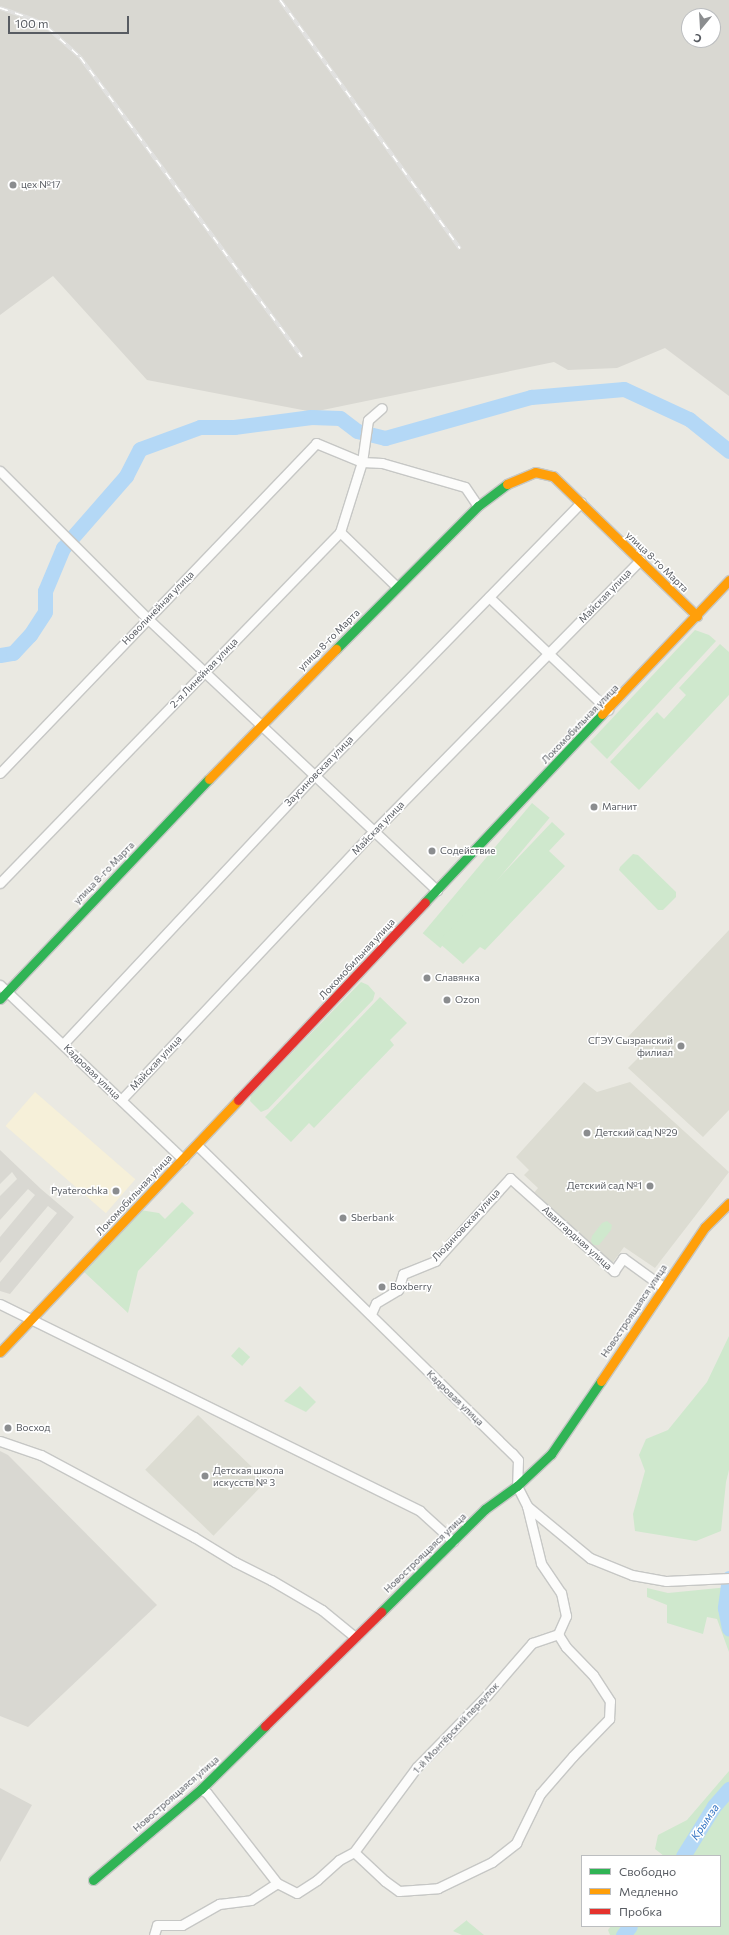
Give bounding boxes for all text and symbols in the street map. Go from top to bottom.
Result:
scale bar [10,8,131,34]
north arrow [681,8,721,48]
text: 100 m [15,16,49,30]
text: С [692,32,703,46]
place label: цех №17 [21,179,61,191]
marker: цех №17 [8,180,18,190]
street label: улица 8-го Марта [623,529,691,595]
street label: Майская улица [576,567,634,625]
street label: Новолинейная улица [120,568,196,648]
street label: улица 8-го Марта [296,607,362,673]
street label: 2-я Линейная улица [168,636,240,710]
street label: Локомобильная улица [539,682,621,766]
street label: Заусиновская улица [282,733,356,809]
street label: Майская улица [349,799,407,857]
place label: Магнит [602,801,637,813]
marker: Магнит [589,802,599,812]
street label: улица 8-го Марта [71,839,137,907]
place label: Содействие [440,845,496,857]
marker: Содействие [427,846,437,856]
street label: Локомобильная улица [317,916,397,1002]
place label: Славянка [435,972,480,984]
marker: Славянка [422,973,432,983]
place label: Ozon [455,994,480,1006]
marker: Ozon [442,995,452,1005]
street label: Майская улица [128,1033,184,1093]
place label: СГЭУ Сызранский филиал [588,1034,673,1058]
marker: СГЭУ Сызранский филиал [676,1041,686,1051]
street label: Кадровая улица [61,1042,123,1102]
place label: Детский сад №29 [595,1127,678,1139]
marker: Детский сад №29 [582,1128,592,1138]
street label: Локомобильная улица [94,1152,174,1238]
place label: Детский сад №1 [567,1180,642,1192]
marker: Детский сад №1 [645,1181,655,1191]
place label: Pyaterochka [51,1185,108,1197]
marker: Pyaterochka [111,1186,121,1196]
street label: Людиновская улица [429,1186,503,1264]
street label: Авангардная улица [540,1204,614,1272]
place label: Sberbank [351,1212,394,1224]
marker: Sberbank [338,1213,348,1223]
street label: Новостроящаяся улица [598,1262,670,1360]
place label: Boxberry [390,1281,432,1293]
marker: Boxberry [377,1282,387,1292]
street label: Кадровая улица [424,1368,486,1428]
place label: Восход [16,1422,50,1434]
marker: Восход [3,1423,13,1433]
place label: Детская школа искусств № 3 [213,1464,284,1488]
marker: Детская школа искусств № 3 [200,1471,210,1481]
street label: Новостроящаяся улица [381,1511,469,1595]
street label: 1-й Монтёрский переулок [410,1680,502,1776]
street label: Новостроящаяся улица [131,1753,221,1835]
water label: Крымза [688,1801,722,1843]
legend [581,1855,721,1927]
text: Свободно [619,1864,676,1878]
text: Медленно [619,1884,678,1898]
text: Пробка [619,1904,662,1918]

